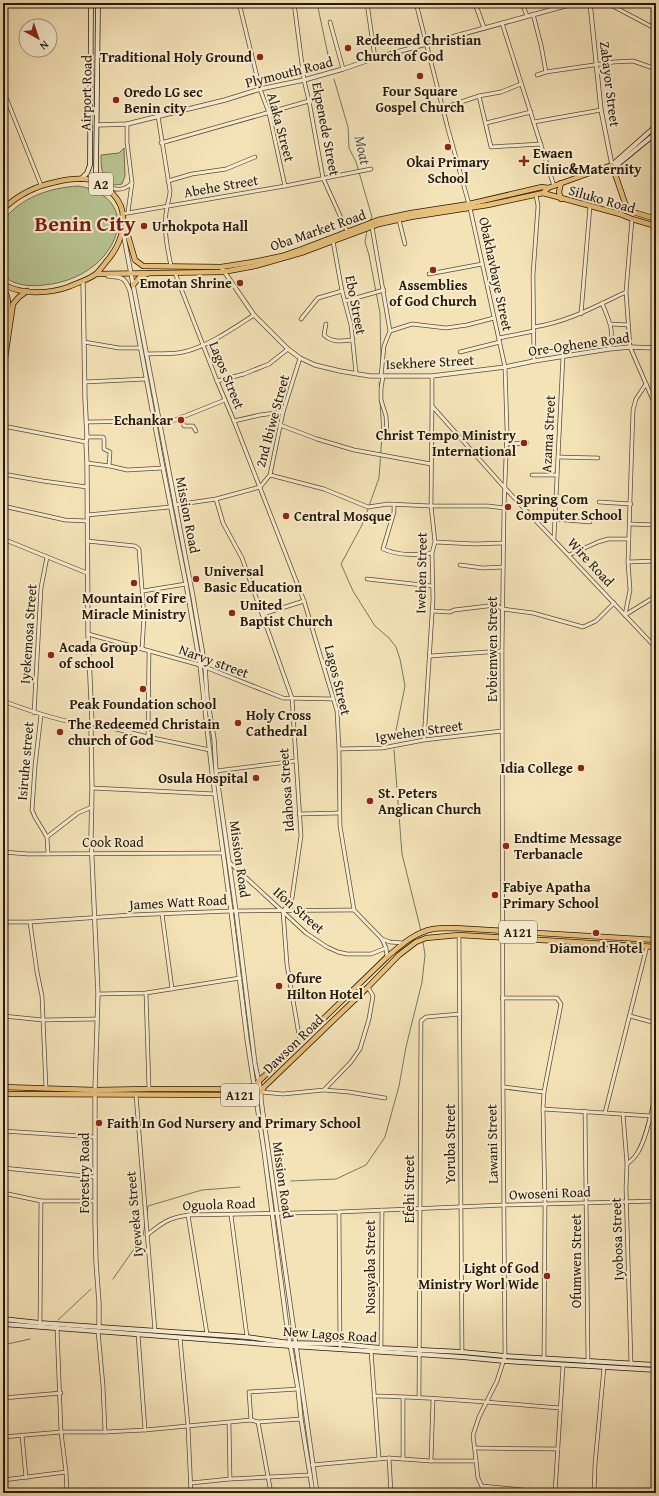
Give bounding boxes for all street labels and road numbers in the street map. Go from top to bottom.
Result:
street label: Zabayor Street [595,40,625,128]
street label: Plymouth Road [243,51,335,93]
street label: Airport Road [75,54,97,131]
street label: Ekpenede Street [307,80,345,178]
street label: Alaka Street [262,90,300,164]
street label: Abehe Street [182,170,260,202]
road number: A2 [89,173,113,195]
street label: Siluko Road [566,180,638,218]
street label: Oba Market Road [267,204,369,256]
street label: Obakhavbaye Street [474,215,518,333]
street label: Ebo Street [340,274,372,336]
street label: Ore-Oghene Road [527,327,631,361]
street label: Lagos Street [204,338,250,412]
street label: Isekhere Street [385,350,475,374]
street label: 2nd Ibiwe Street [250,372,294,470]
street label: Azama Street [536,395,560,473]
street label: Mission Road [171,475,205,556]
street label: Iwehen Street [410,532,432,614]
street label: Wire Road [563,533,619,591]
street label: Iyekemosa Street [15,583,41,685]
street label: Evbiemwen Street [482,596,502,702]
street label: Narvy street [176,639,252,683]
street label: Lagos Street [320,643,356,717]
street label: Igwehen Street [374,715,464,747]
street label: Isiruhe street [12,721,38,801]
street label: Idahosa Street [273,747,299,833]
street label: Mission Road [225,819,255,899]
street label: Cook Road [82,832,144,852]
street label: Ifon Street [269,882,329,938]
street label: James Watt Road [127,889,228,915]
road number: A121 [499,921,537,943]
street label: Dawson Road [258,1009,328,1078]
road number: A121 [221,1084,259,1106]
street label: Yoruba Street [440,1104,460,1184]
street label: Lawani Street [481,1104,503,1184]
street label: Forestry Road [74,1132,94,1214]
street label: Mission Road [268,1140,298,1220]
street label: Efehi Street [399,1155,419,1223]
street label: Iyeweka Street [120,1170,148,1258]
street label: Owoseni Road [509,1182,592,1204]
street label: Oguola Road [182,1193,256,1215]
street label: Iyobosa Street [606,1197,628,1281]
street label: Ofumwen Street [566,1214,586,1308]
street label: Nosayaba Street [360,1220,380,1314]
street label: New Lagos Road [282,1321,378,1347]

